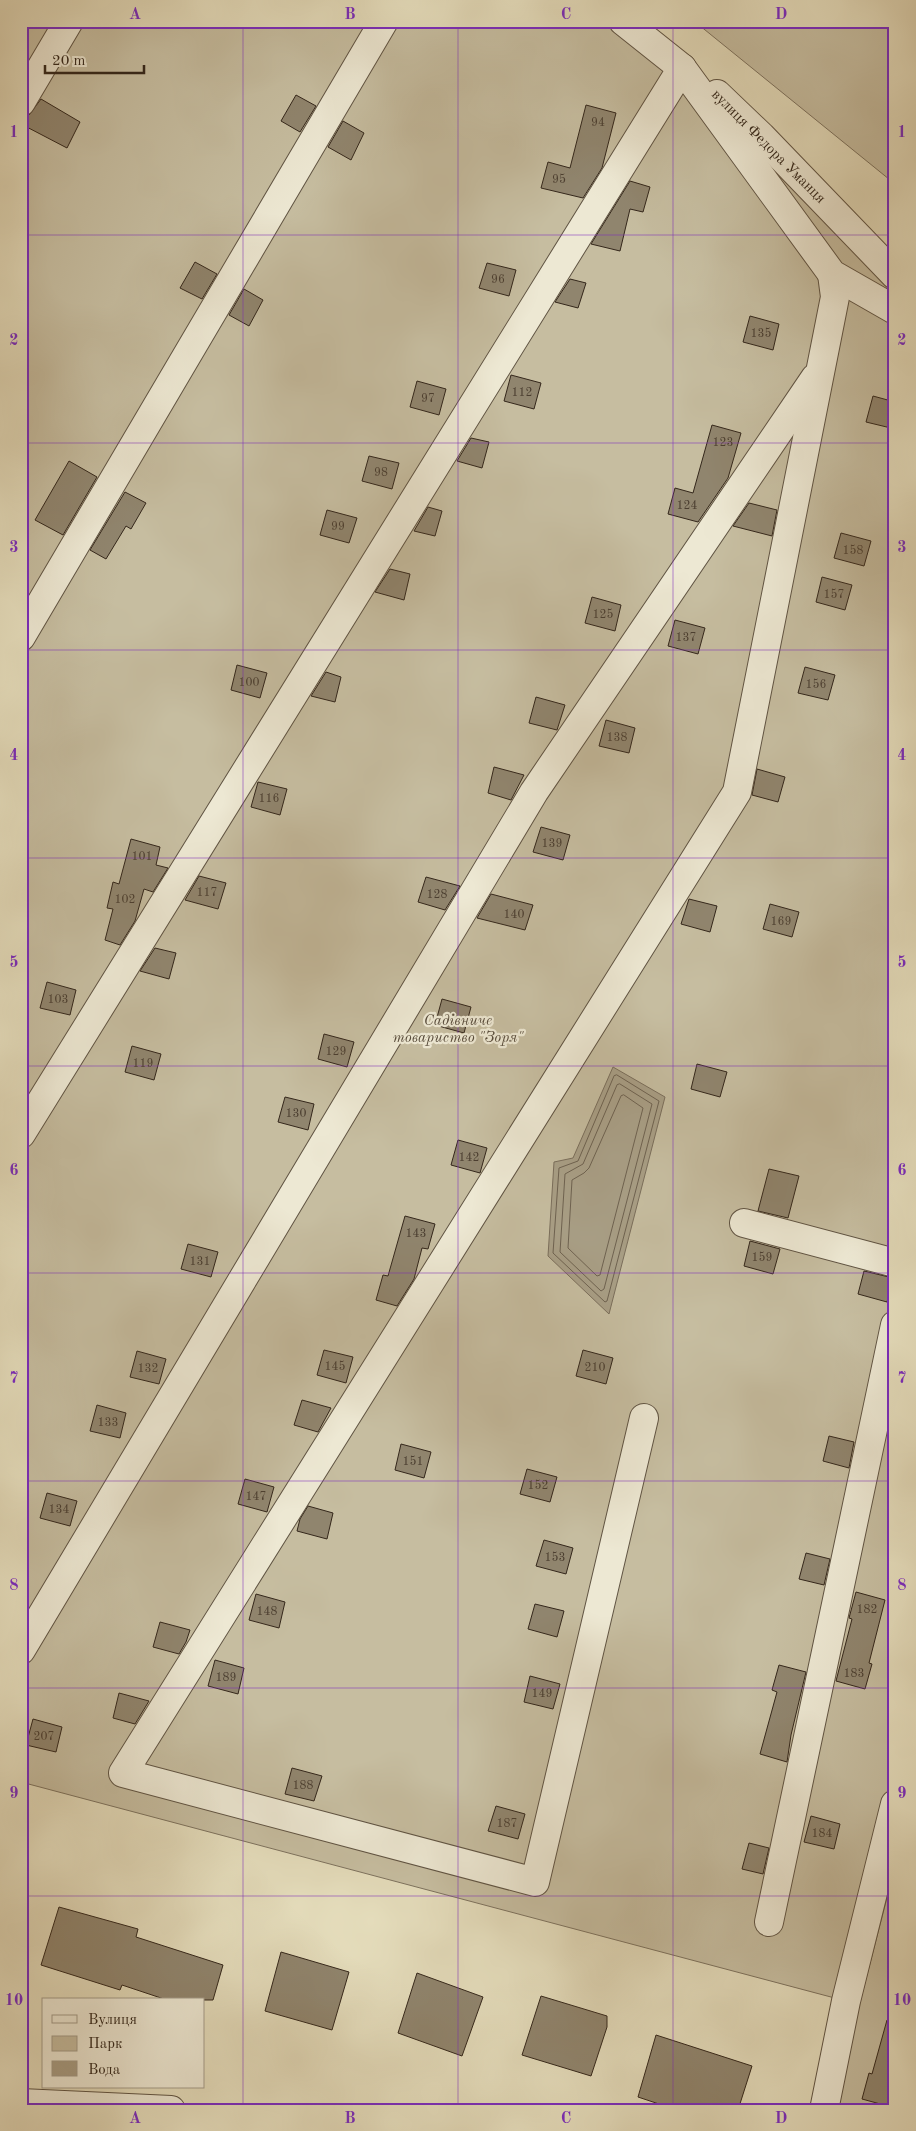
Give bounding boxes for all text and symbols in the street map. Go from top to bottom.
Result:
text: A [129,7,141,23]
text: B [344,7,356,23]
text: C [561,7,571,23]
text: D [775,7,787,23]
scale bar [45,42,144,74]
text: 20 m [52,54,86,69]
street label: вулиця Федора Уманця [708,87,828,207]
house number: 94 [591,117,605,129]
text: 1 [9,125,19,141]
text: 1 [897,125,907,141]
house number: 95 [552,173,566,186]
house number: 96 [491,274,505,286]
house number: 135 [751,327,771,340]
text: 2 [9,333,19,349]
text: 2 [897,333,907,349]
house number: 112 [512,387,532,399]
house number: 97 [421,393,435,405]
house number: 123 [713,437,733,449]
house number: 98 [374,467,388,479]
house number: 124 [677,500,697,512]
house number: 99 [331,521,345,533]
text: 3 [9,540,19,556]
text: 3 [897,540,907,556]
house number: 158 [843,544,863,557]
house number: 157 [824,588,844,601]
house number: 125 [593,608,613,621]
house number: 137 [676,632,696,644]
house number: 100 [239,677,259,689]
house number: 156 [806,678,826,691]
house number: 138 [607,732,627,744]
text: 4 [9,748,19,764]
text: 4 [897,748,907,764]
house number: 116 [259,793,279,805]
house number: 139 [542,838,562,850]
house number: 101 [132,851,152,863]
house number: 117 [197,887,217,899]
house number: 128 [427,889,447,901]
house number: 102 [115,894,135,906]
house number: 140 [504,909,524,921]
house number: 169 [771,916,791,928]
text: 5 [9,955,19,971]
text: 5 [897,955,907,971]
house number: 103 [48,994,68,1006]
park label: Садівниче товариство "Зоря" [393,1014,524,1046]
house number: 129 [326,1046,346,1058]
house number: 119 [133,1058,153,1070]
house number: 130 [286,1108,306,1120]
house number: 142 [459,1152,479,1164]
text: 6 [9,1163,19,1179]
text: 6 [897,1163,907,1179]
house number: 143 [406,1228,426,1240]
house number: 159 [752,1251,772,1264]
house number: 131 [190,1256,210,1268]
house number: 145 [325,1360,345,1373]
house number: 210 [585,1362,605,1374]
house number: 132 [138,1363,158,1375]
text: 7 [9,1371,19,1387]
text: 7 [897,1371,907,1387]
house number: 133 [98,1417,118,1429]
house number: 151 [403,1455,423,1468]
house number: 152 [528,1479,548,1492]
house number: 147 [246,1491,266,1503]
house number: 134 [49,1504,69,1516]
house number: 153 [545,1551,565,1564]
text: 8 [9,1578,19,1594]
text: 8 [897,1578,907,1594]
house number: 182 [857,1604,877,1616]
house number: 148 [257,1606,277,1618]
house number: 183 [844,1668,864,1680]
house number: 189 [216,1672,236,1684]
house number: 149 [532,1688,552,1700]
house number: 207 [34,1731,54,1743]
house number: 188 [293,1780,313,1792]
text: 9 [9,1786,19,1802]
text: 9 [897,1786,907,1802]
house number: 187 [497,1818,517,1830]
house number: 184 [812,1828,832,1840]
text: 10 [5,1993,23,2009]
text: 10 [893,1993,911,2009]
legend [42,1998,205,2088]
text: Вулиця [88,2013,137,2028]
text: Парк [88,2037,123,2052]
text: Вода [88,2063,121,2078]
text: A [129,2111,141,2127]
text: B [344,2111,356,2127]
text: C [561,2111,571,2127]
text: D [775,2111,787,2127]

